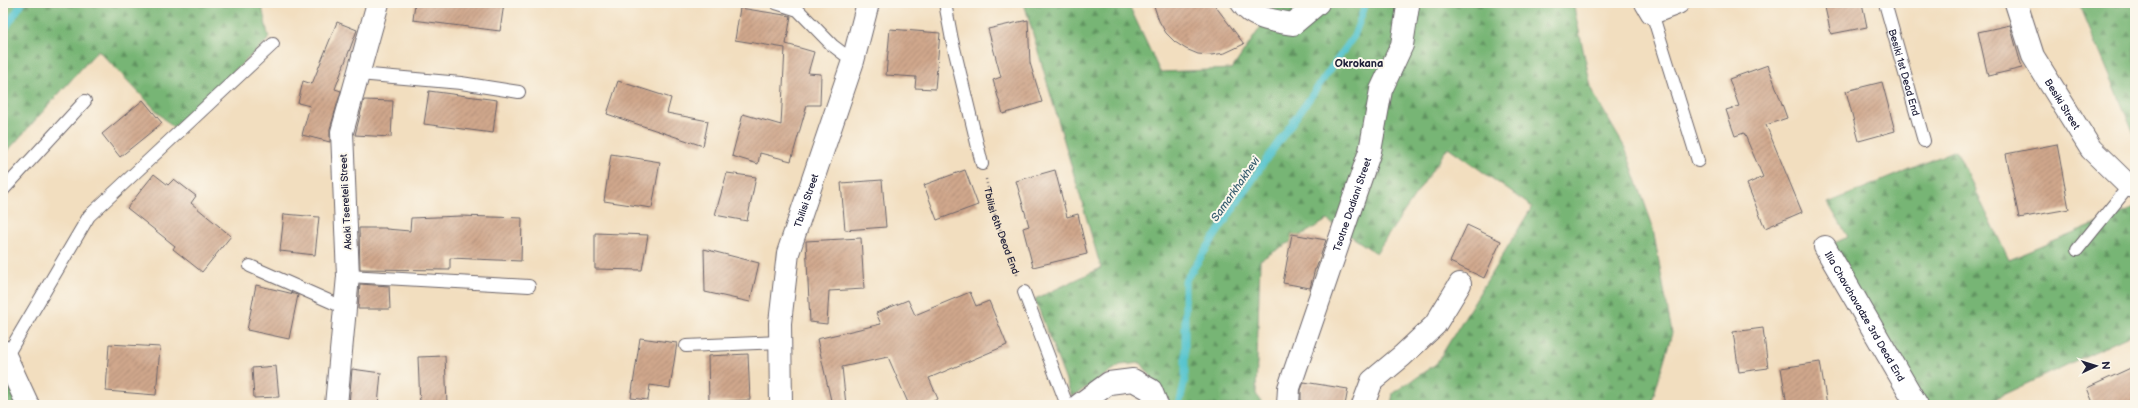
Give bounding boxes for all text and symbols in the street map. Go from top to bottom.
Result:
street label: Besiki 1st Dead End [1886,28,1922,118]
district label: Okrokana [1335,57,1383,70]
street label: Besiki Street [2042,77,2082,132]
street label: Akaki Tsereteli Street [338,154,354,250]
water label: Samarkhakhevi [1208,154,1263,224]
street label: Tsotne Dadiani Street [1331,156,1374,253]
street label: Tbilisi Street [792,172,821,229]
street label: Tbilisi 6th Dead End [981,186,1021,276]
street label: Ilia Chavchavadze 3rd Dead End [1822,250,1907,384]
north arrow [2076,346,2116,386]
text: N [2099,361,2112,370]

